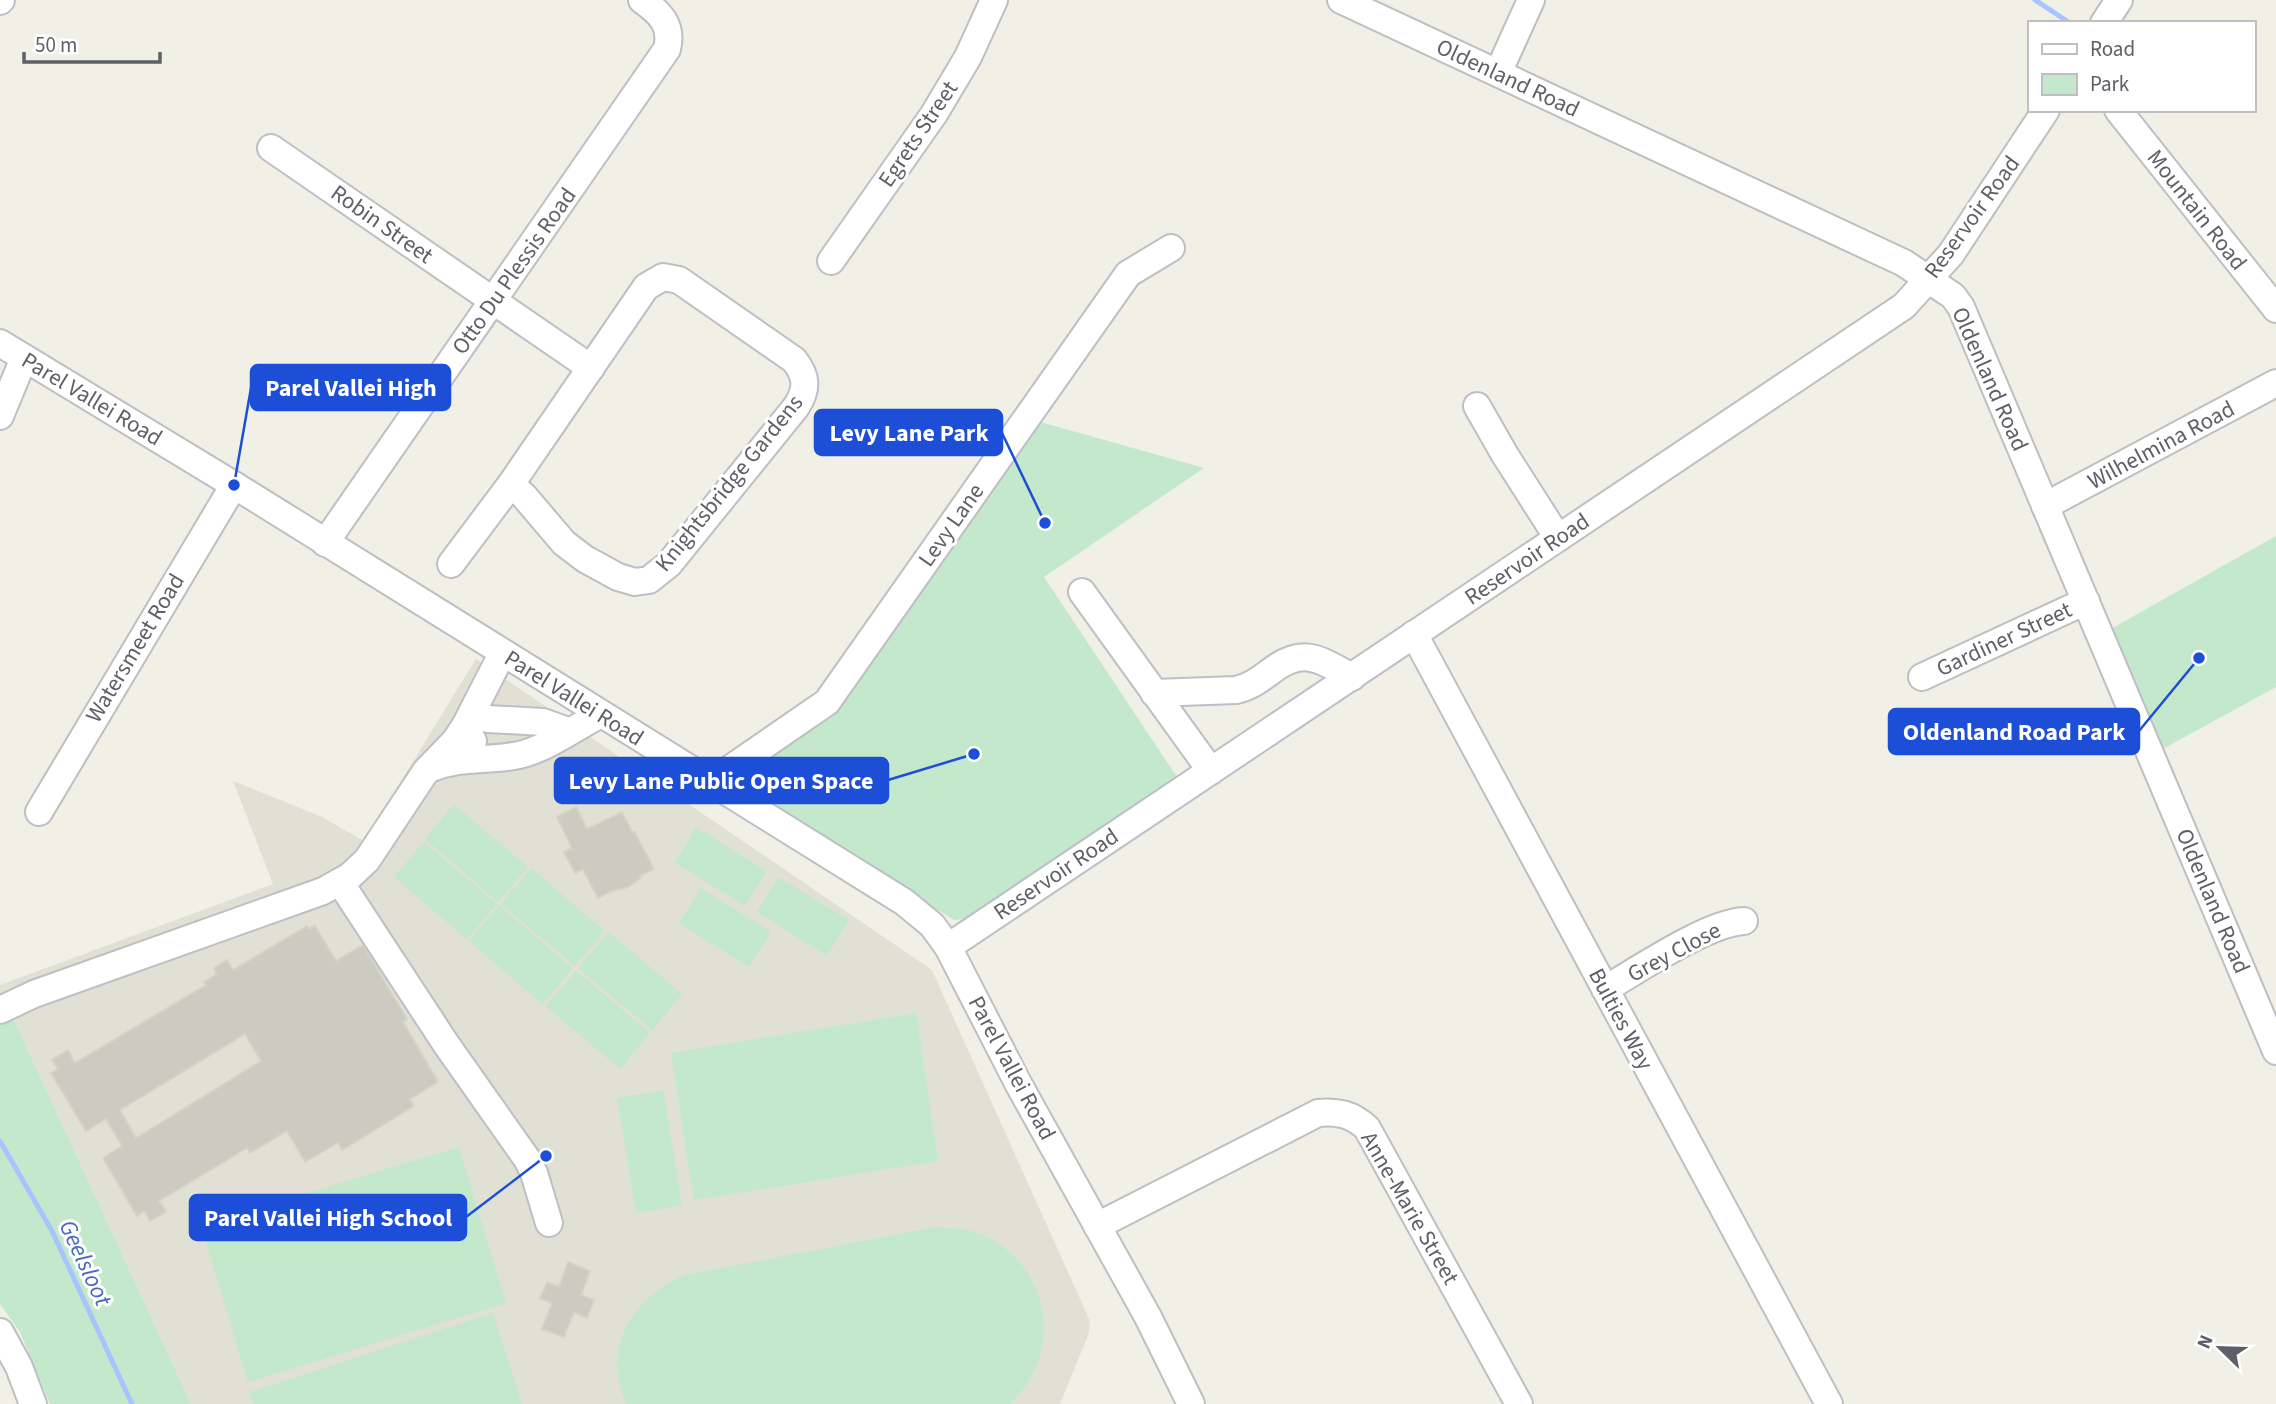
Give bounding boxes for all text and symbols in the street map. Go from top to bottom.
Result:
scale bar [24,21,161,65]
legend [2028,21,2255,112]
text: 50 m [35,30,77,60]
street label: Oldenland Road [1431,30,1585,126]
text: Road [2090,34,2135,64]
text: Park [2090,69,2130,99]
street label: Egrets Street [870,74,966,194]
street label: Mountain Road [2139,143,2255,277]
street label: Reservoir Road [1916,149,2028,285]
street label: Robin Street [324,176,440,272]
street label: Otto Du Plessis Road [444,181,584,361]
street label: Oldenland Road [1943,302,2037,456]
street label: Parel Vallei Road [15,344,169,454]
callout: Parel Vallei High [251,365,450,410]
text: Parel Vallei High [265,371,437,406]
street label: Knightsbridge Gardens [647,387,811,579]
street label: Wilhelmina Road [2082,392,2240,498]
callout: Levy Lane Park [815,410,1002,455]
text: Levy Lane Park [829,416,989,451]
street label: Levy Lane [910,477,992,573]
street label: Reservoir Road [1458,505,1596,613]
street label: Watersmeet Road [77,567,193,729]
street label: Gardiner Street [1931,593,2077,685]
street label: Parel Vallei Road [498,642,650,754]
callout: Oldenland Road Park [1889,709,2139,754]
text: Oldenland Road Park [1903,715,2126,750]
callout: Levy Lane Public Open Space [555,758,888,803]
text: Levy Lane Public Open Space [568,764,874,799]
street label: Reservoir Road [987,820,1125,928]
street label: Oldenland Road [2168,823,2258,979]
street label: Grey Close [1622,914,1726,990]
street label: Bulties Way [1580,962,1662,1076]
street label: Parel Vallei Road [960,990,1064,1146]
street label: Anne-Marie Street [1353,1125,1467,1291]
callout: Parel Vallei High School [190,1195,466,1240]
text: Parel Vallei High School [204,1201,452,1236]
water label: Geelsloot [50,1214,121,1313]
north arrow [2185,1313,2255,1383]
text: N [2191,1331,2221,1353]

